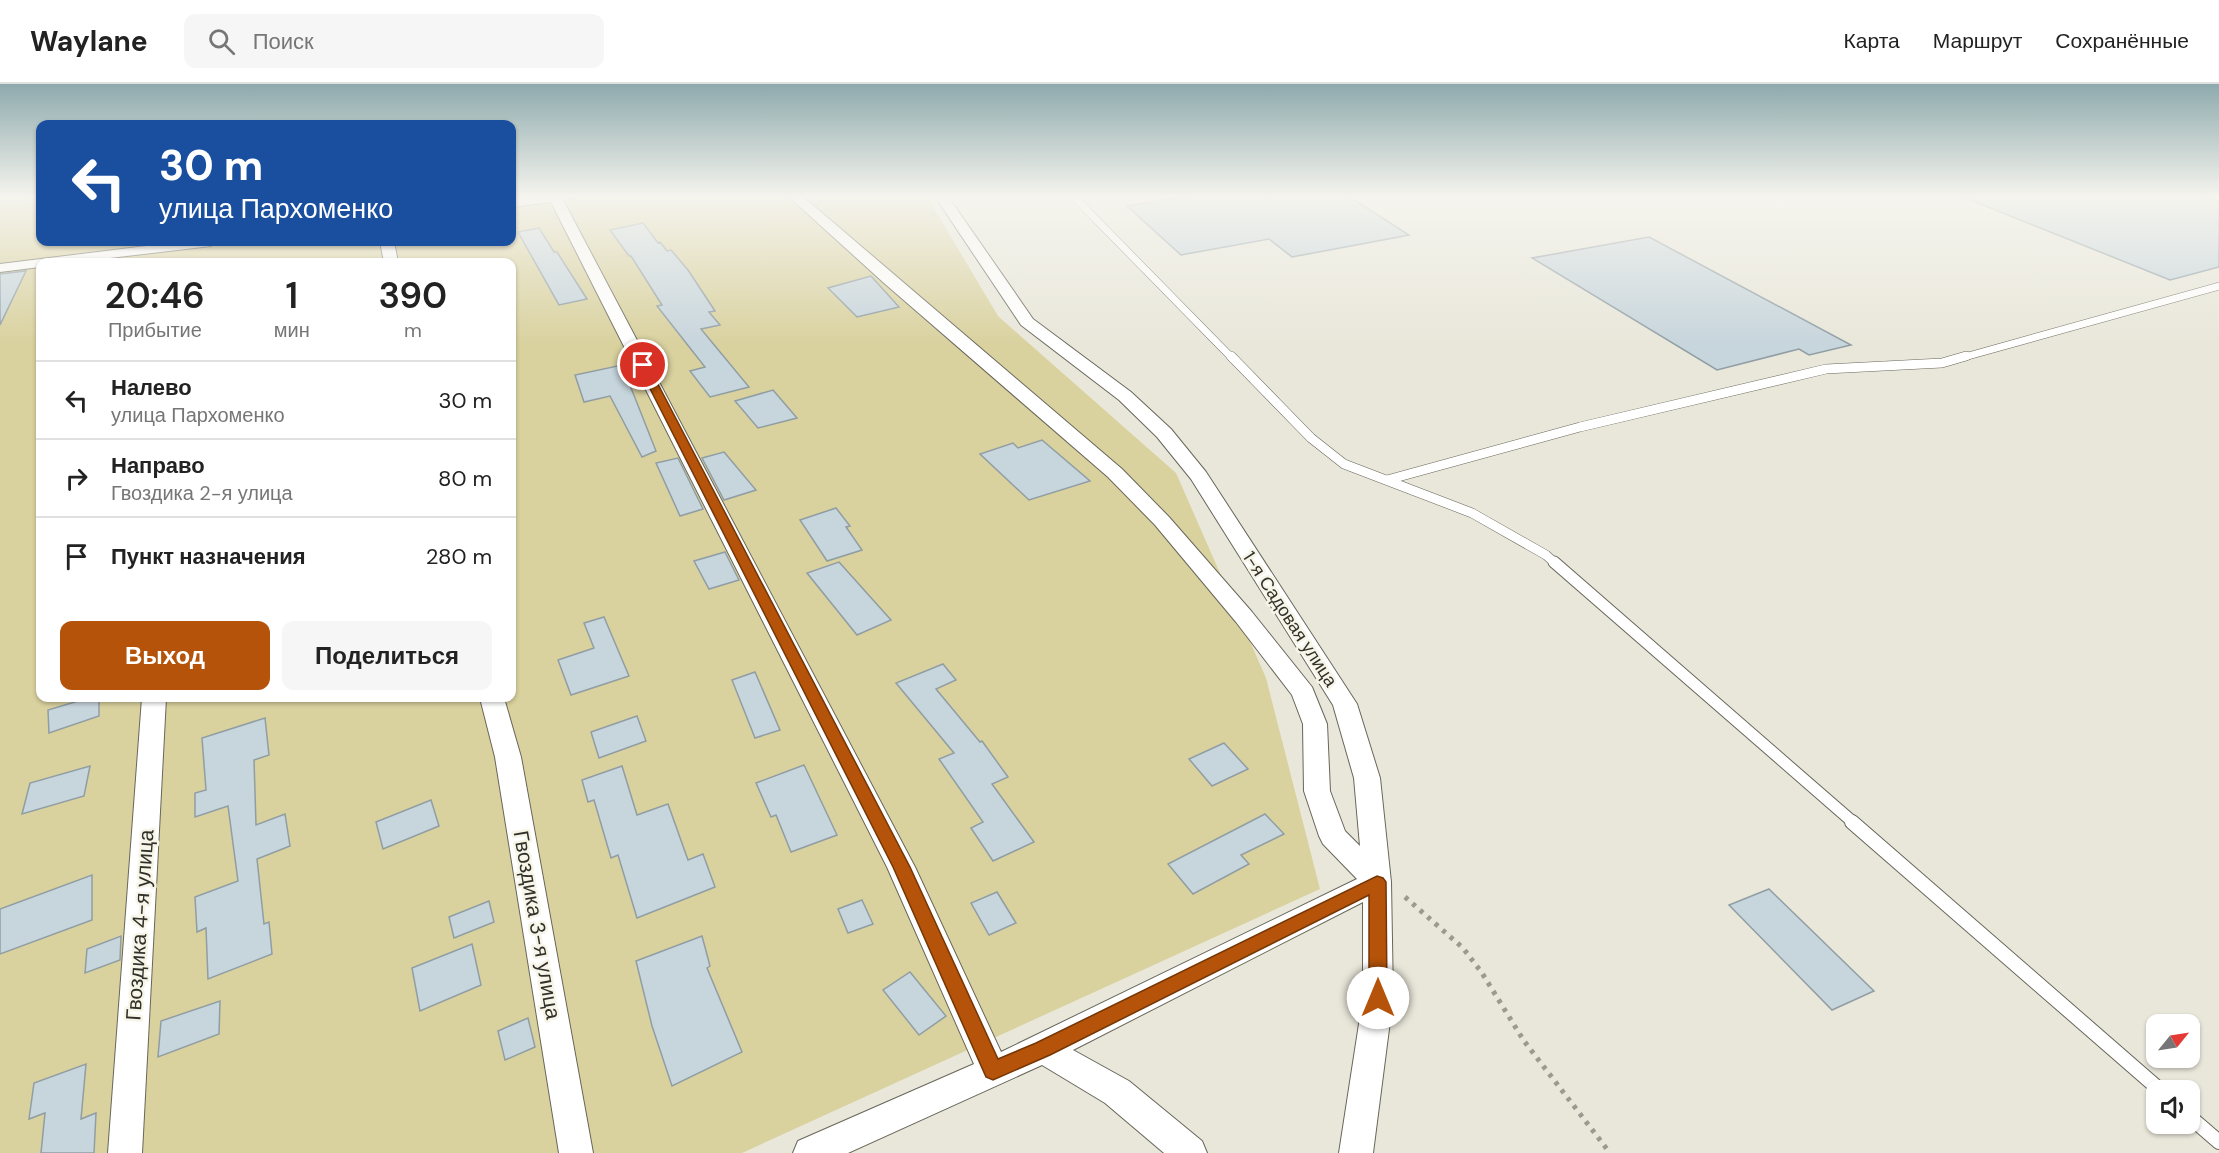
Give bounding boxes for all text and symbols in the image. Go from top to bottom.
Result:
search box [184,14,604,68]
text: Waylane [30,23,148,60]
icon: search [205,25,238,58]
text: Поиск [253,27,314,56]
text: Карта [1844,27,1900,55]
text: Маршрут [1933,27,2022,55]
text: Сохранённые [2055,27,2189,55]
text: 30 m [159,138,263,193]
icon: left [60,144,138,222]
text: улица Пархоменко [159,191,393,226]
text: 20:46 [105,272,205,319]
text: 1 [285,272,298,319]
text: 390 [379,272,447,319]
text: Прибытие [108,317,202,343]
text: мин [274,317,310,343]
text: m [404,317,422,343]
pin [617,339,668,390]
icon: arrive [626,348,659,381]
text: Налево [111,373,192,402]
icon: left [60,384,93,417]
text: 30 m [438,386,492,415]
text: улица Пархоменко [111,402,285,428]
text: Направо [111,451,205,480]
icon: right [60,462,93,495]
text: 80 m [438,464,492,493]
text: Гвоздика 2-я улица [111,480,293,506]
icon: arrive [60,540,93,573]
text: Пункт назначения [111,542,306,571]
text: 280 m [426,542,492,571]
street label: 1-я Садовая улица [1237,547,1343,692]
button: Выход [60,621,270,690]
button: Поделиться [282,621,492,690]
street label: Гвоздика 4-я улица [119,828,161,1021]
street label: Гвоздика 3-я улица [507,828,567,1022]
position arrow [1346,966,1410,1030]
north arrow [2146,1014,2200,1068]
map controls [2146,1014,2200,1134]
button: sound [2146,1080,2200,1134]

